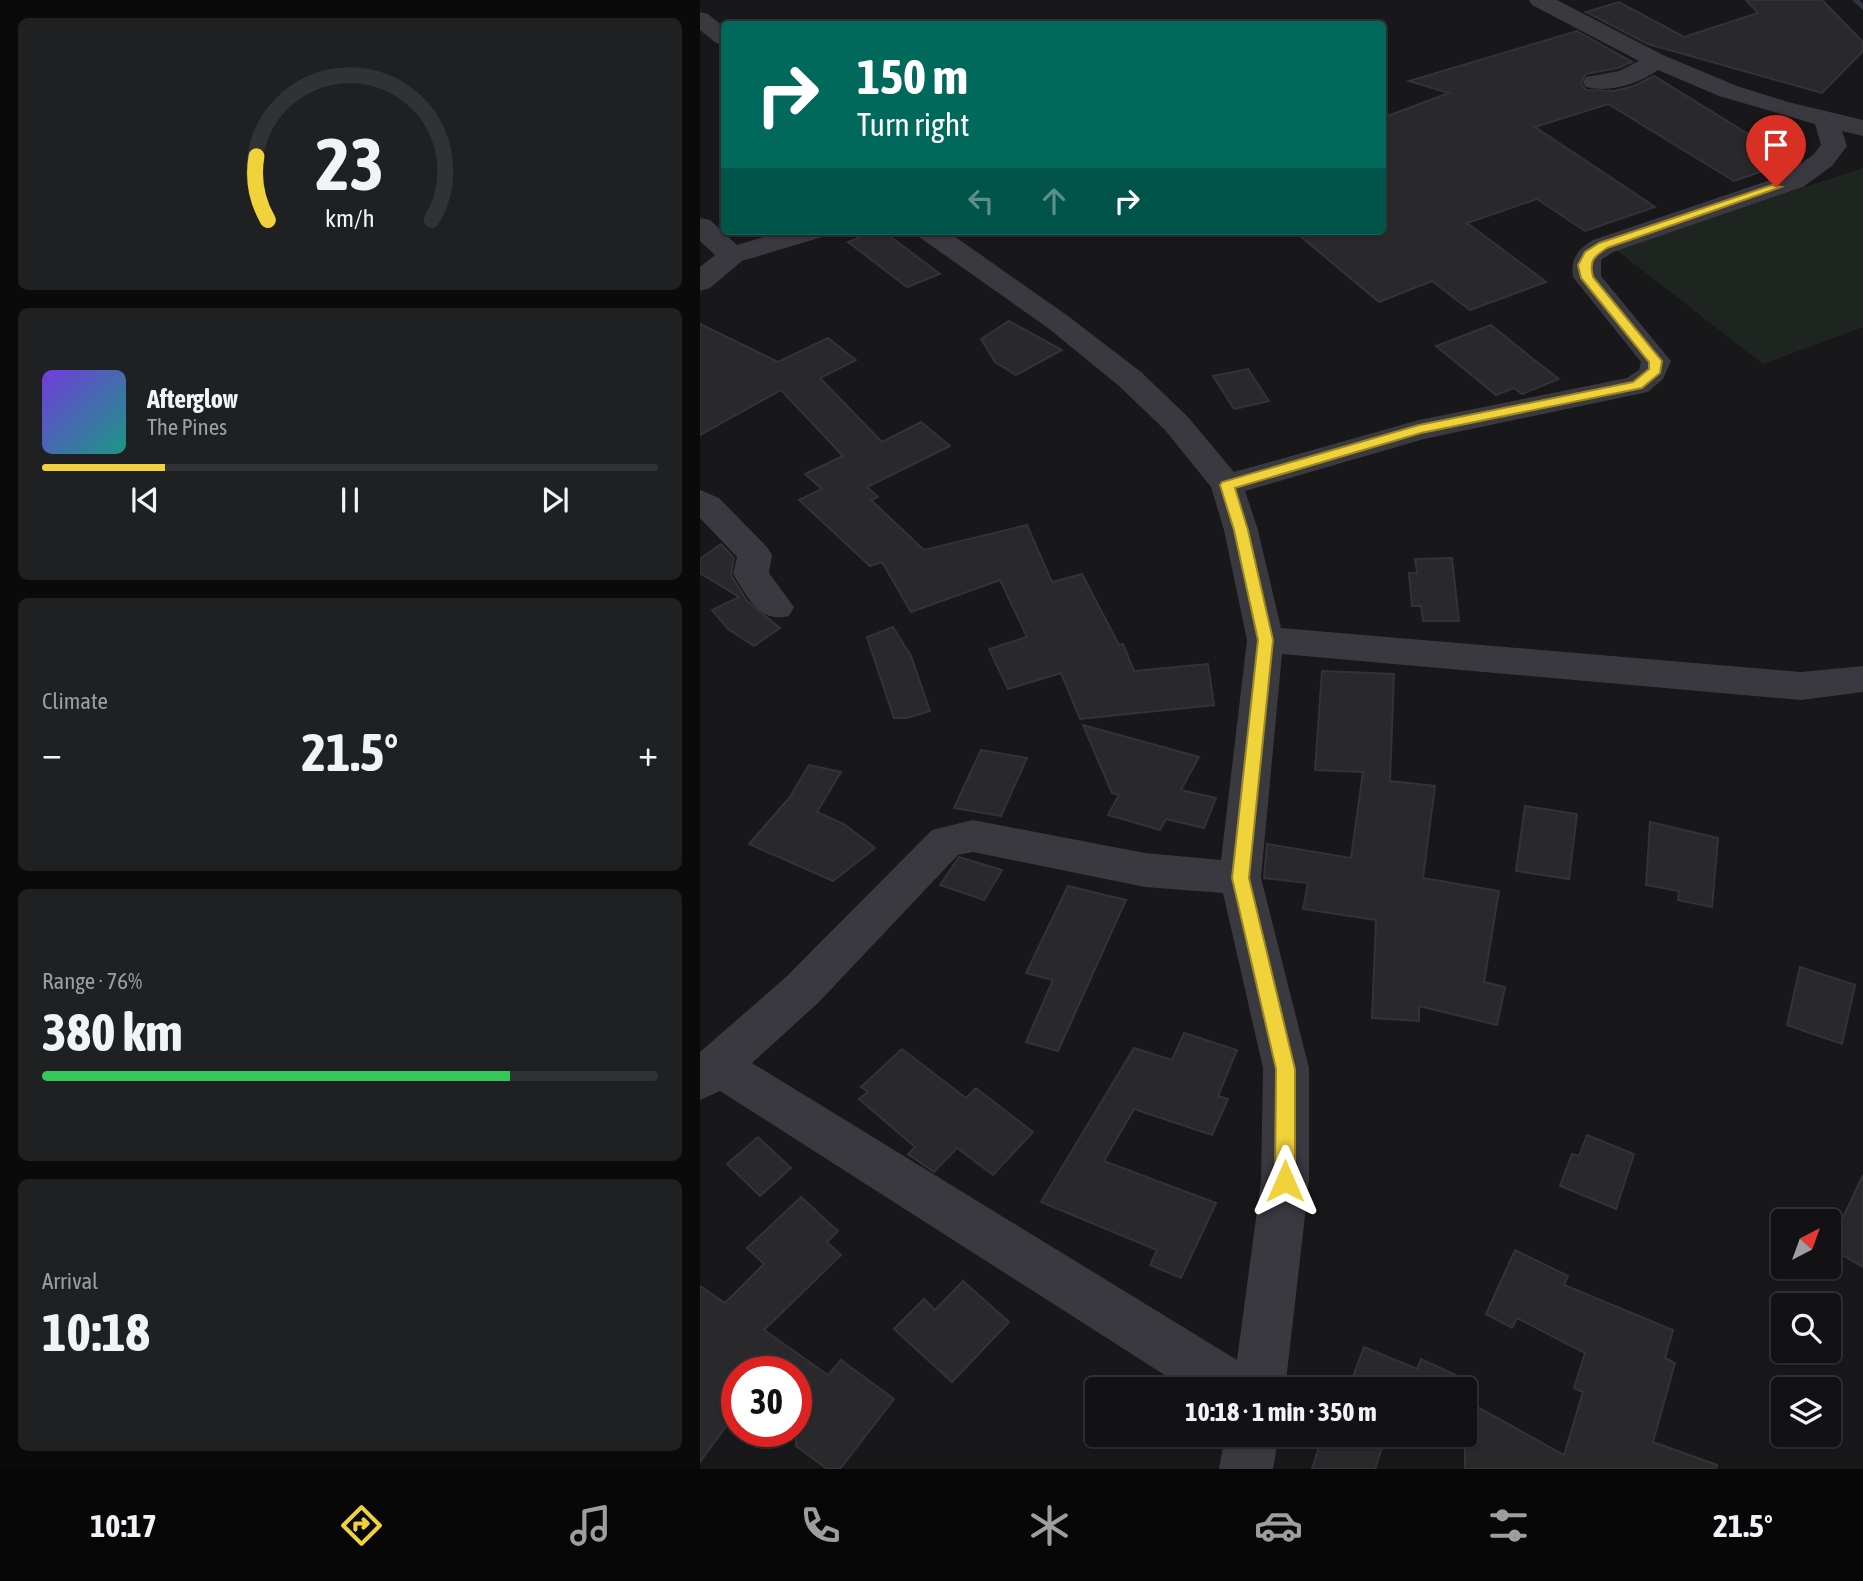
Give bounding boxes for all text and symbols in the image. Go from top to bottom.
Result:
text: 150 m [857,48,968,104]
icon: right [742,49,833,140]
text: Turn right [857,106,970,143]
pin [1746,115,1806,187]
text: 23 [316,122,384,205]
icon: arrive [1757,126,1795,164]
icon: left [962,182,1000,220]
icon: ahead [1035,182,1073,220]
icon: right [1108,182,1146,220]
text: km/h [325,204,375,232]
text: Afterglow [147,384,238,414]
text: The Pines [147,414,227,440]
icon: previous [126,481,164,519]
icon: pause [331,481,369,519]
icon: next [536,481,574,519]
text: Climate [42,688,108,714]
text: 21.5° [302,722,398,782]
text: − [42,731,62,774]
text: + [638,731,658,774]
text: Range · 76% [42,968,142,994]
text: 380 km [42,1002,183,1062]
position arrow [1248,1144,1322,1218]
north arrow [1771,1209,1841,1279]
map controls [1771,1209,1841,1447]
text: Arrival [42,1268,98,1294]
button: search [1771,1293,1841,1363]
text: 10:18 [42,1302,150,1362]
speed limit sign: 30 [721,1356,812,1447]
button: layers [1771,1377,1841,1447]
text: 10:18 · 1 min · 350 m [1185,1397,1377,1427]
icon: directions [337,1501,386,1550]
icon: music [566,1501,615,1550]
icon: phone [796,1501,845,1550]
icon: climate [1025,1501,1074,1550]
icon: car [1254,1501,1303,1550]
icon: filters [1484,1501,1533,1550]
text: 10:17 [90,1507,157,1544]
text: 21.5° [1713,1507,1773,1544]

